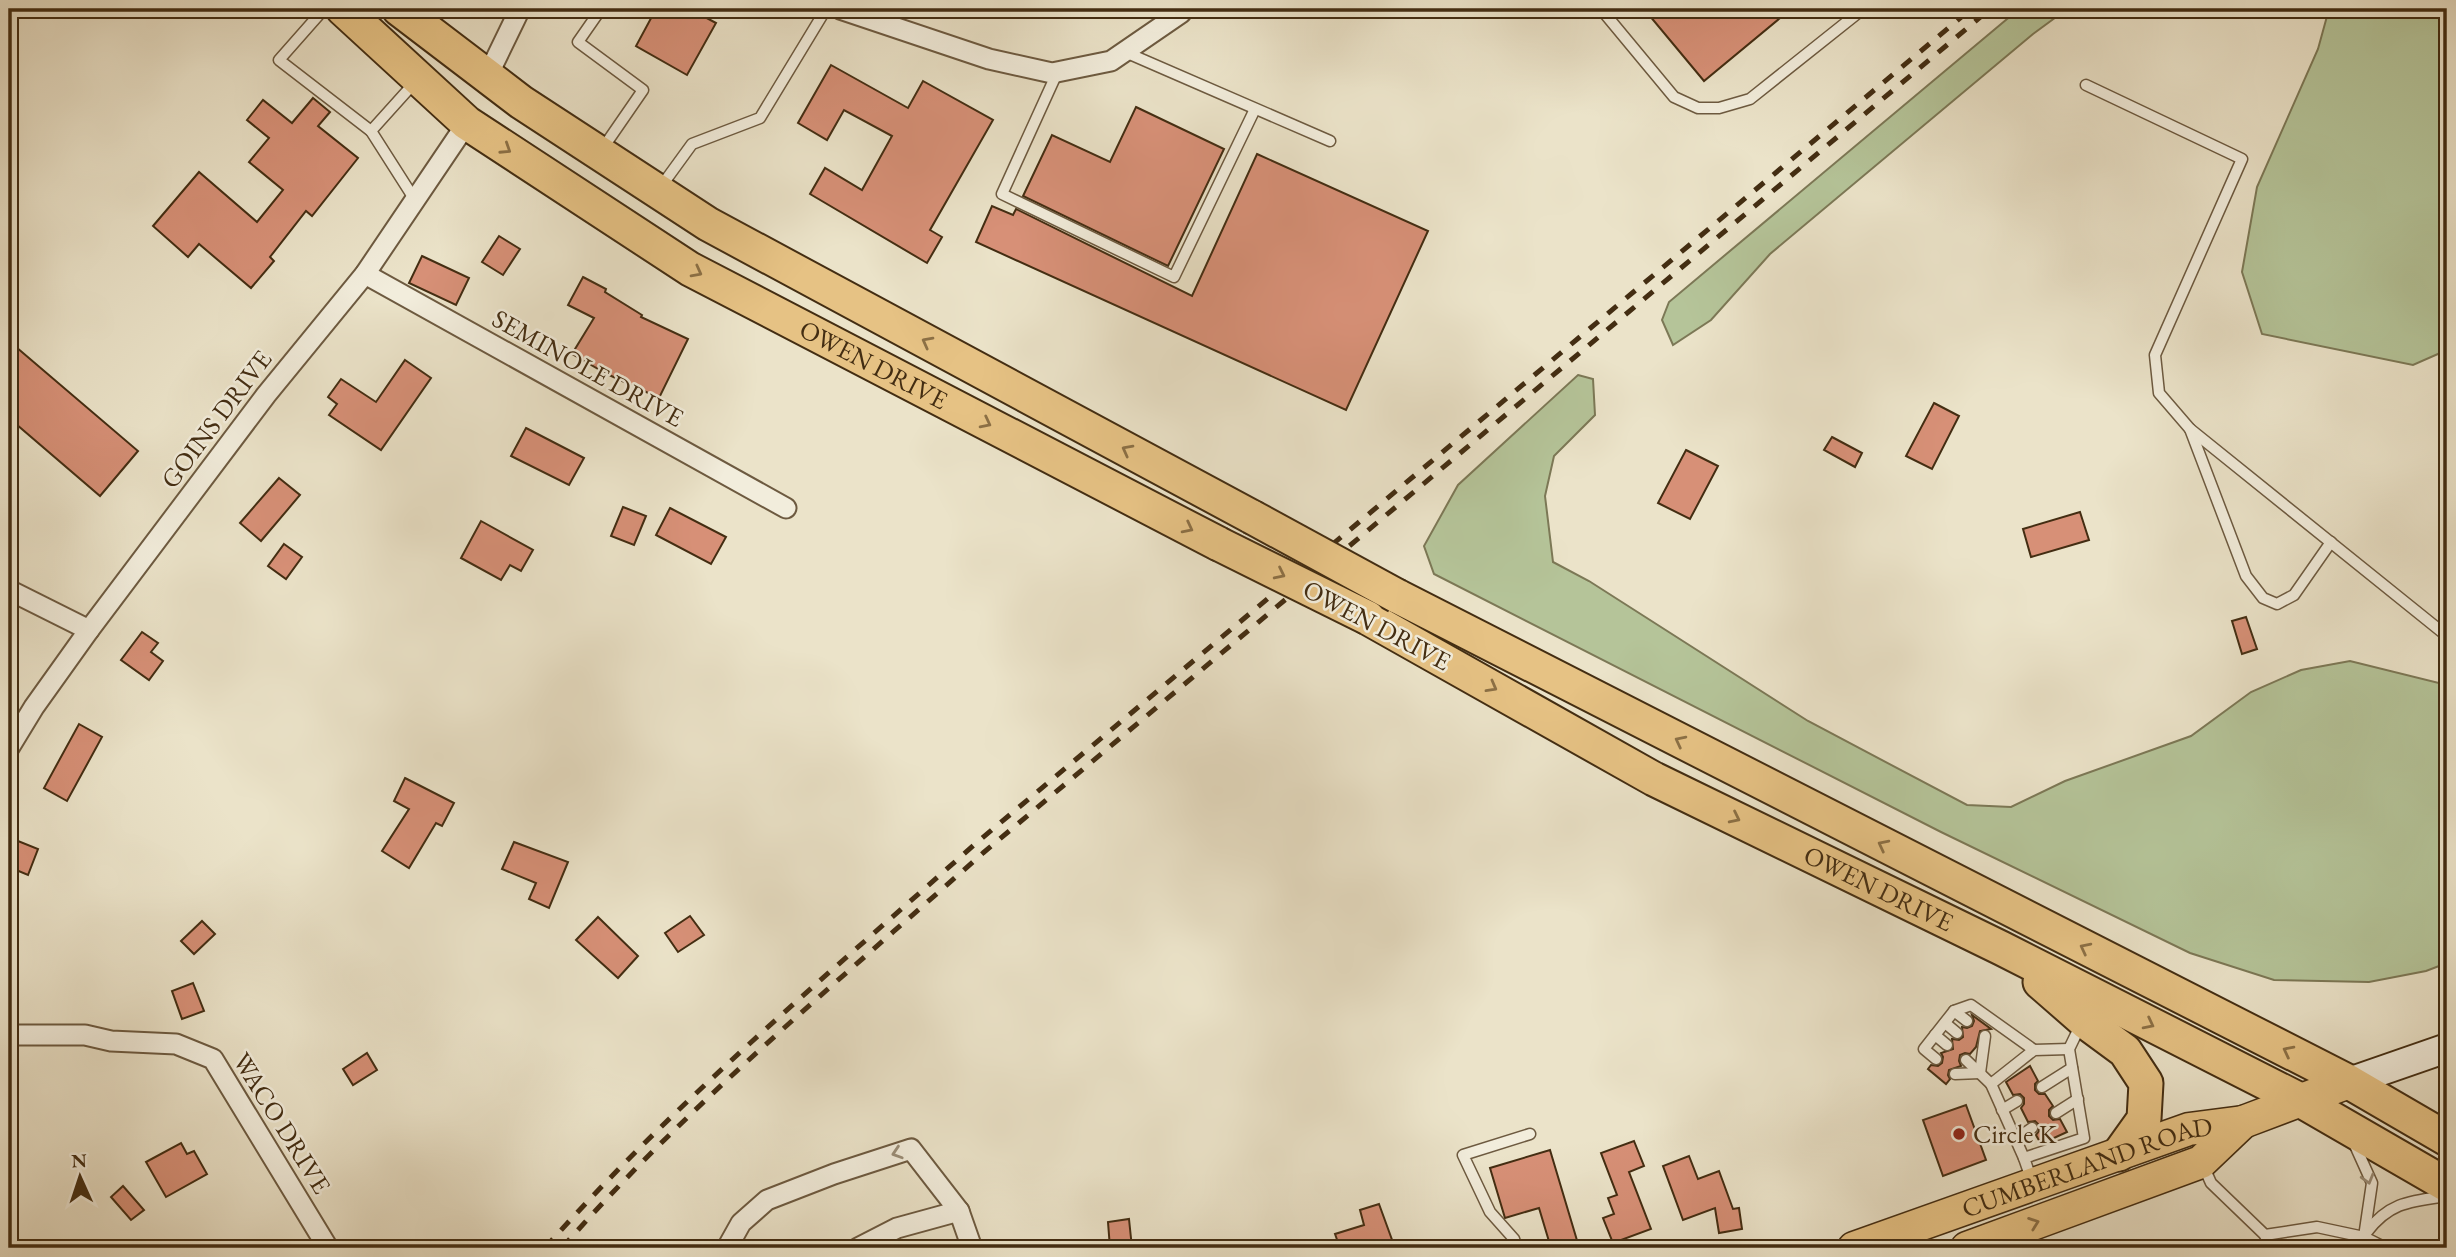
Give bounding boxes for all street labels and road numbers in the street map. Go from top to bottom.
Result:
street label: SEMINOLE DRIVE [486,301,690,435]
street label: OWEN DRIVE [794,312,954,417]
street label: GOINS DRIVE [153,343,279,495]
street label: OWEN DRIVE [1297,572,1457,678]
street label: OWEN DRIVE [1798,838,1959,939]
street label: WACO DRIVE [225,1046,339,1200]
street label: CUMBERLAND ROAD [1957,1109,2214,1225]

